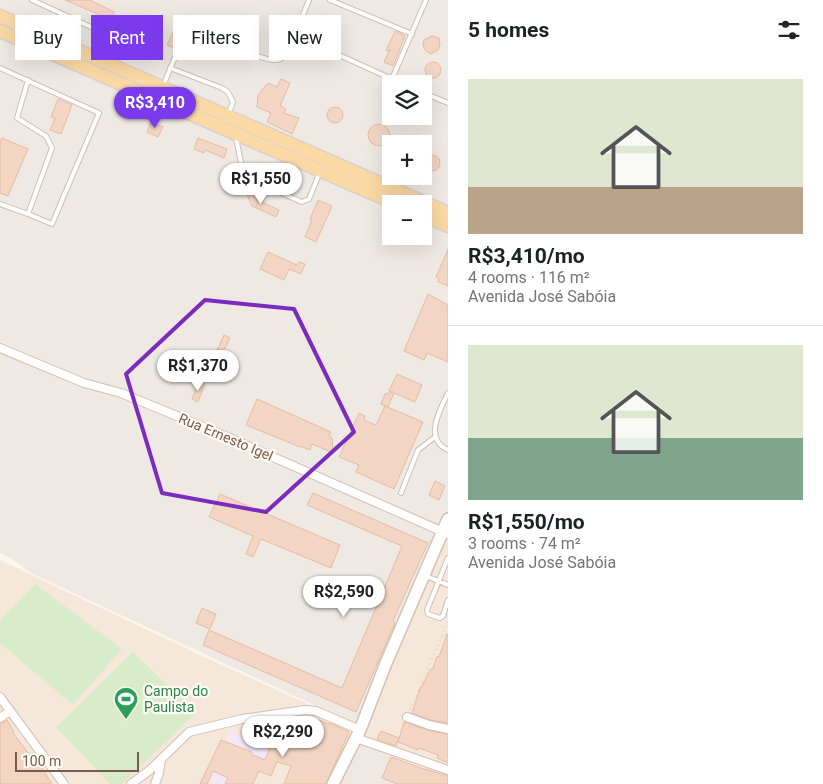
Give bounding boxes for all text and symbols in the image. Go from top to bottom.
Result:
chip: Buy [15,15,81,60]
chip: Rent [91,15,163,60]
chip: Filters [173,15,259,60]
chip: New [269,15,341,60]
icon: filters [775,16,803,44]
text: 5 homes [468,18,549,42]
map controls [382,75,432,245]
button: layers [382,75,432,125]
pin: R$3,410 [109,86,201,129]
text: R$3,410 [125,93,185,112]
icon: home [591,112,681,202]
button: + [382,135,432,185]
pin: R$1,550 [215,162,307,205]
text: R$1,550 [231,169,291,188]
button: − [382,195,432,245]
text: R$3,410/mo [468,244,585,268]
text: 4 rooms · 116 m² [468,268,590,287]
text: Avenida José Sabóia [468,287,616,306]
pin: R$1,370 [152,350,244,392]
text: R$1,370 [168,356,228,375]
icon: home [591,377,681,467]
street label: Rua Ernesto Igel [176,410,276,464]
text: R$1,550/mo [468,510,585,534]
text: 3 rooms · 74 m² [468,534,581,553]
text: Avenida José Sabóia [468,553,616,572]
pin: R$2,590 [298,576,390,618]
text: R$2,590 [314,582,374,601]
place label: Campo do Paulista [144,683,208,715]
sports icon: Campo do Paulista [113,686,139,720]
pin: R$2,290 [237,716,329,758]
text: R$2,290 [253,722,313,741]
scale bar [15,749,139,772]
text: 100 m [22,753,61,769]

